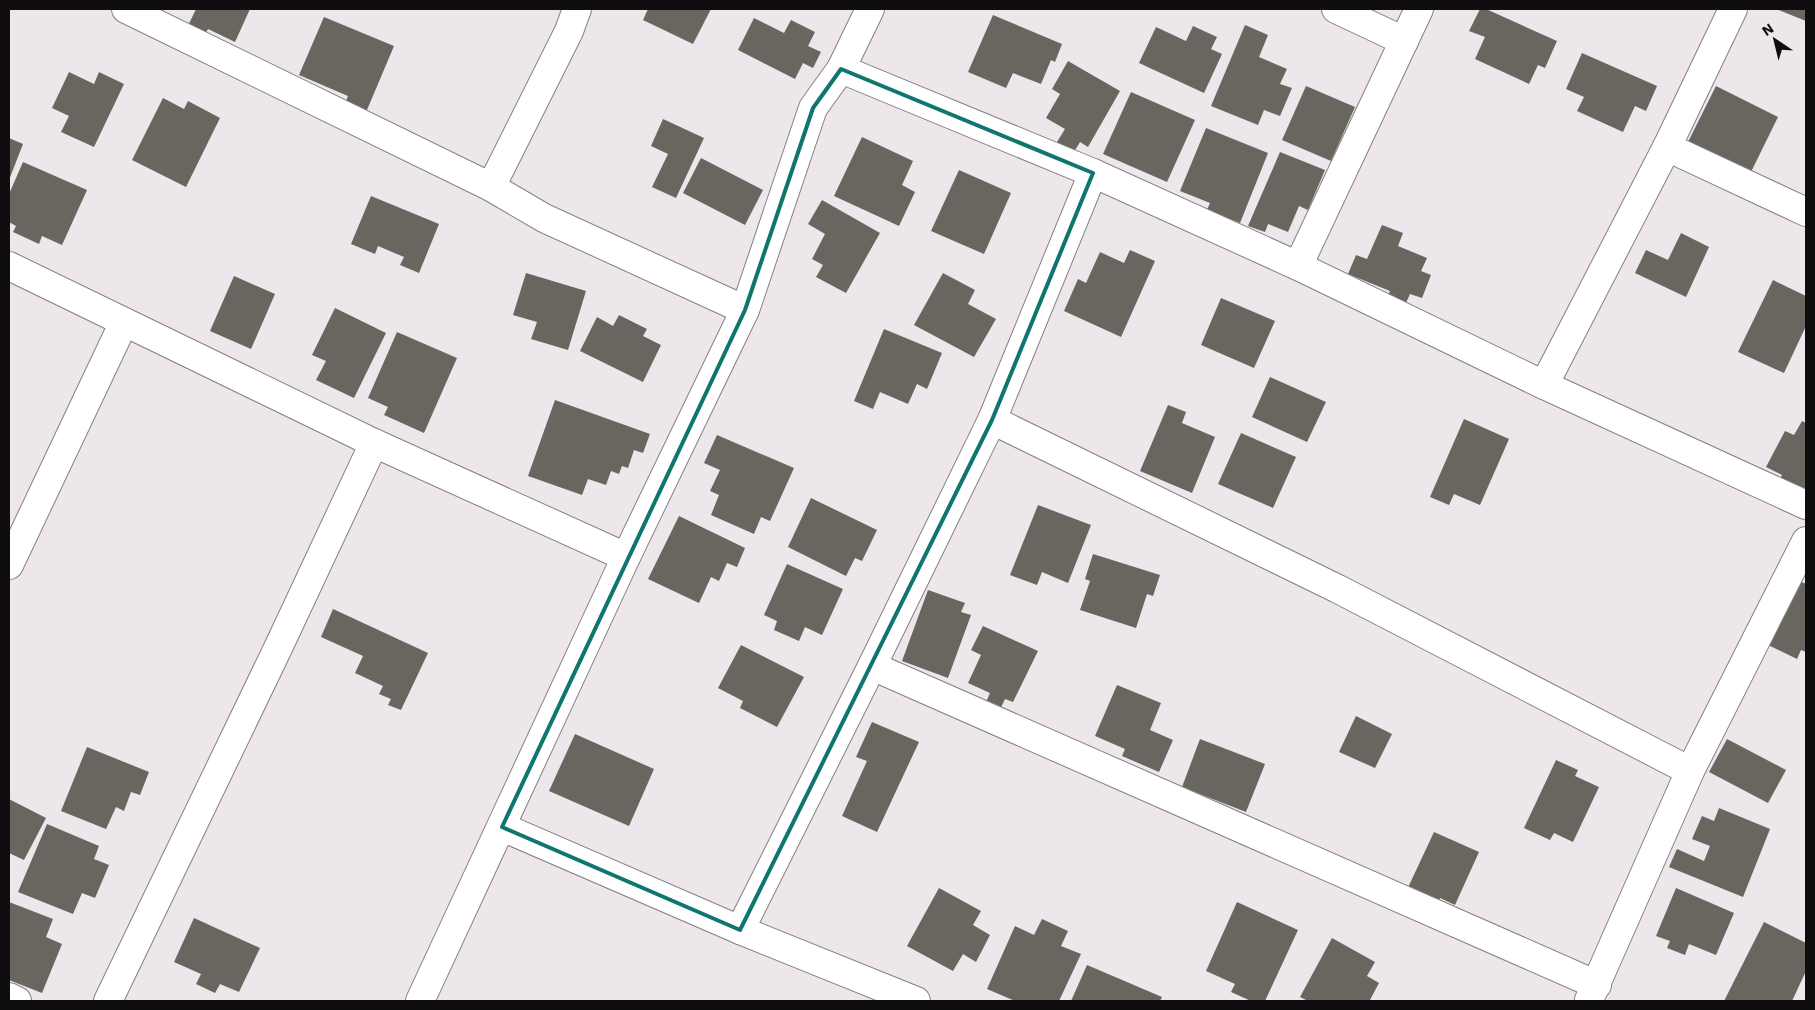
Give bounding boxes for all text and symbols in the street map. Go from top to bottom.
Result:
north arrow [1750,15,1800,65]
text: N [1759,20,1776,39]

